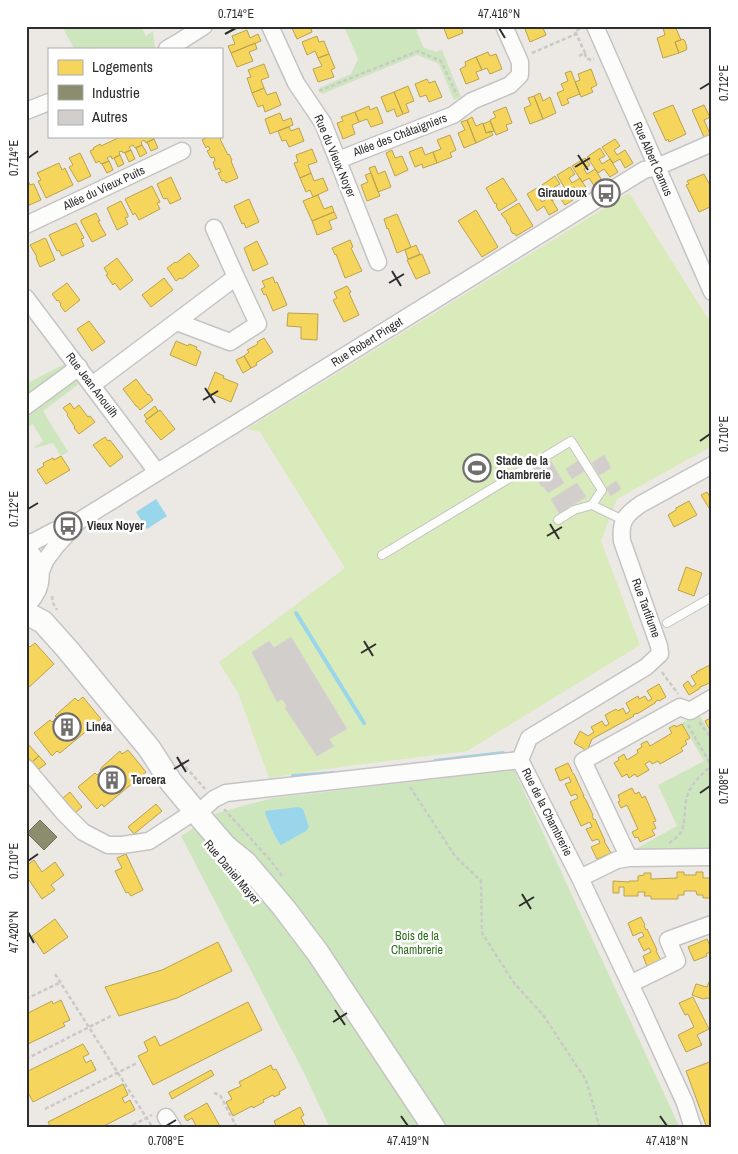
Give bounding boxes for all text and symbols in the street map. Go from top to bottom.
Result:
text: 0.714°E [218,6,254,22]
text: 47.416°N [478,6,520,22]
legend [48,48,222,138]
text: Logements [92,56,153,77]
text: 0.712°E [716,65,732,101]
text: Industrie [92,82,140,103]
text: Autres [91,106,128,127]
street label: Allée des Châtaigniers [350,110,449,161]
street label: Rue du Vieux Noyer [310,112,360,200]
street label: Rue Albert Camus [629,119,677,199]
text: 0.714°E [6,140,22,176]
street label: Allée du Vieux Puits [60,162,148,214]
bus stop icon: Giraudoux [591,178,621,208]
place label: Giraudoux [538,185,588,201]
street label: Rue Robert Pinget [328,313,406,370]
street label: Rue Jean Anouilh [62,349,122,421]
text: 0.710°E [716,416,732,452]
sports icon: Stade de la Chambrerie [462,453,492,483]
place label: Stade de la Chambrerie [496,453,551,483]
text: 0.712°E [6,491,22,527]
bus stop icon: Vieux Noyer [53,511,83,541]
place label: Vieux Noyer [87,518,144,534]
street label: Rue Tartifume [628,576,664,640]
building icon: Linéa [52,712,82,742]
place label: Linéa [86,719,112,735]
building icon: Tercera [97,765,127,795]
street label: Rue de la Chambrerie [518,765,576,859]
text: 0.708°E [716,768,732,804]
place label: Tercera [131,772,166,788]
street label: Rue Daniel Mayer [200,836,264,908]
text: 0.710°E [6,843,22,879]
text: 47.420°N [6,911,22,953]
park label: Bois de la Chambrerie [391,928,443,958]
text: 0.708°E [148,1133,184,1149]
text: 47.419°N [387,1133,429,1149]
text: 47.418°N [646,1133,688,1149]

